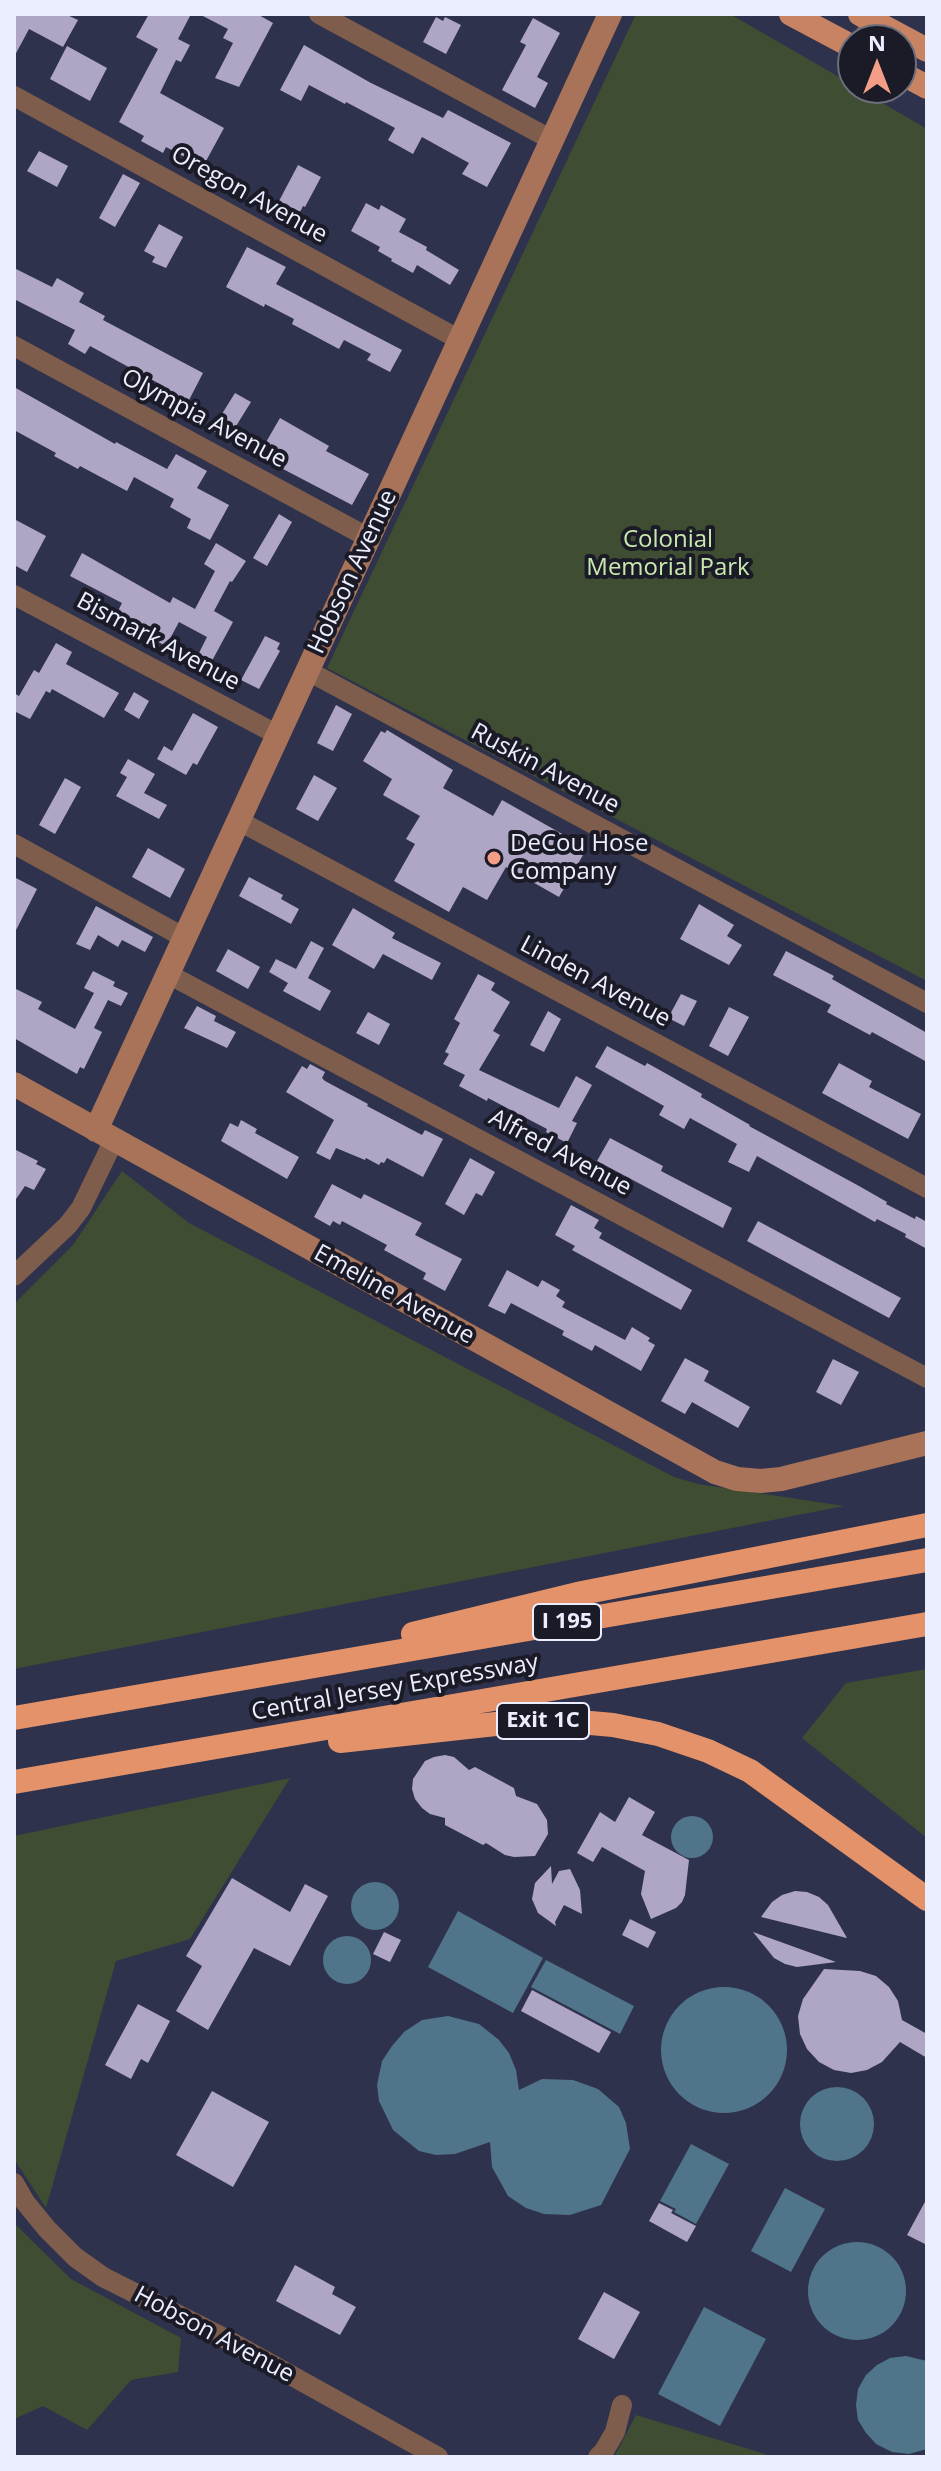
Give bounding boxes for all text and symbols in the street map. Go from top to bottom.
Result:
north arrow [837,24,917,104]
text: N [868,27,886,57]
street label: Oregon Avenue [166,140,332,250]
street label: Olympia Avenue [117,363,291,475]
street label: Hobson Avenue [303,486,403,658]
park label: Colonial Memorial Park [586,526,750,582]
street label: Bismark Avenue [71,587,245,697]
street label: Ruskin Avenue [466,718,624,820]
place label: DeCou Hose Company [510,830,648,886]
marker: DeCou Hose Company [485,849,503,867]
street label: Linden Avenue [515,930,675,1034]
street label: Alfred Avenue [484,1103,636,1203]
street label: Emeline Avenue [309,1239,479,1351]
road number: I 195 [533,1604,601,1640]
street label: Central Jersey Expressway [249,1649,541,1727]
road number: Exit 1C [497,1703,589,1739]
street label: Hobson Avenue [129,2281,299,2389]

